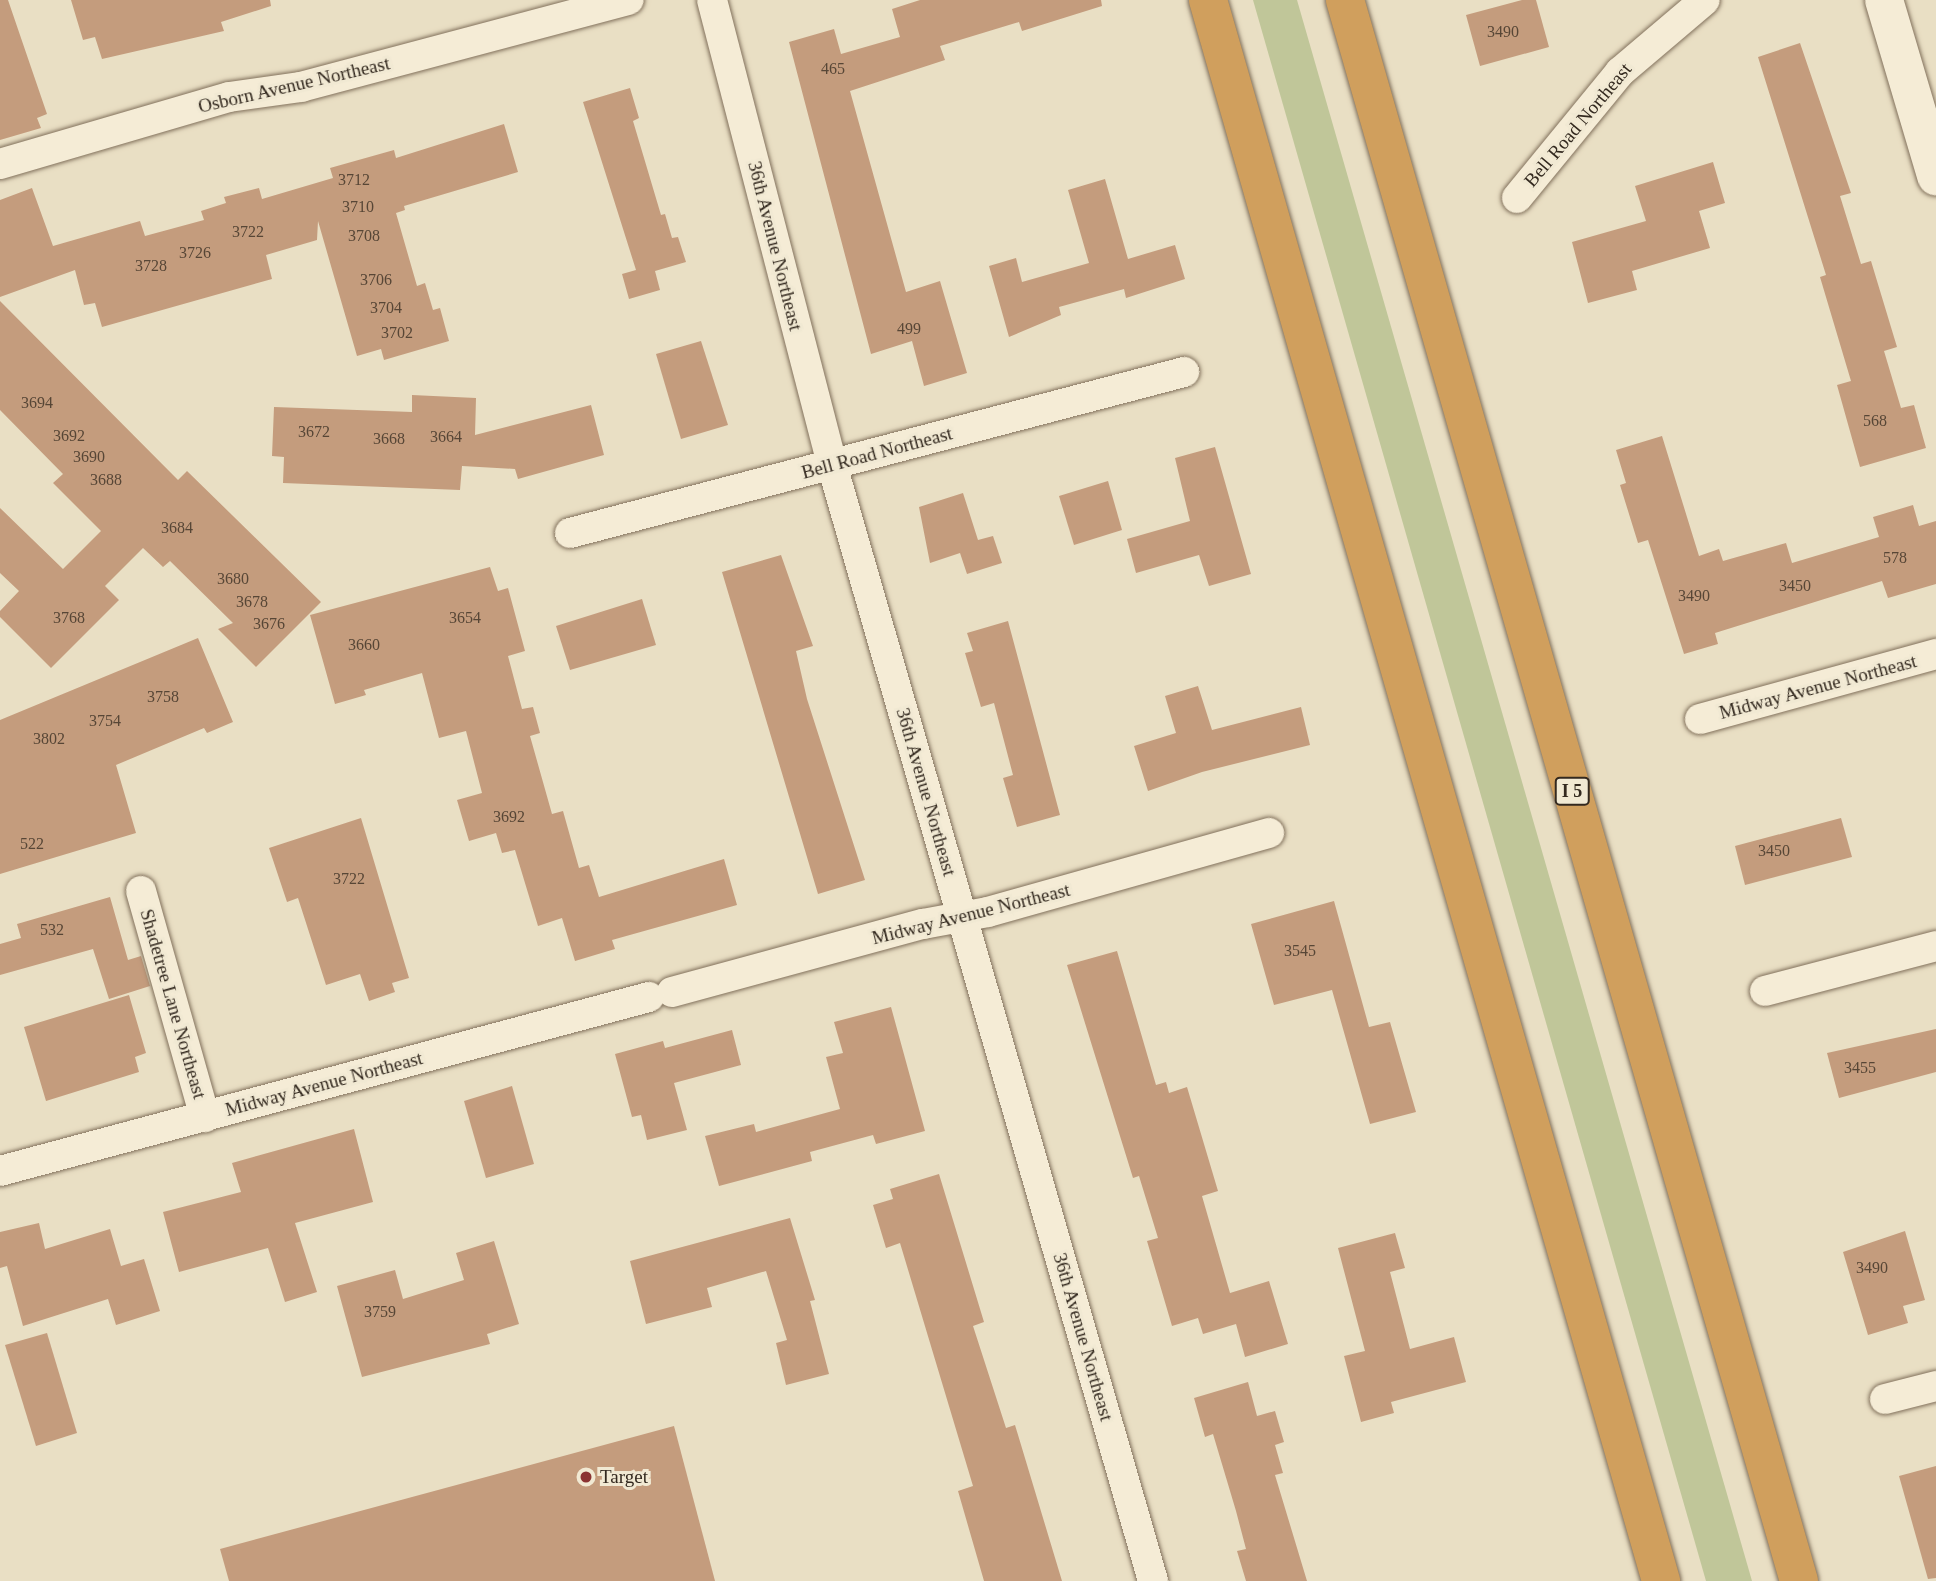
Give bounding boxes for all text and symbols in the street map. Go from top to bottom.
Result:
house number: 3490 [1487,22,1519,42]
street label: Osborn Avenue Northeast [195,52,393,118]
street label: Bell Road Northeast [1519,58,1637,192]
house number: 465 [821,59,845,79]
street label: 36th Avenue Northeast [743,158,807,334]
house number: 3712 [338,170,370,190]
house number: 3710 [342,197,374,217]
house number: 3722 [232,222,264,242]
house number: 3708 [348,226,380,246]
house number: 3726 [179,243,211,263]
house number: 3728 [135,256,167,276]
house number: 3706 [360,270,392,290]
house number: 3704 [370,298,402,318]
house number: 499 [897,319,921,339]
house number: 3702 [381,323,413,343]
house number: 3694 [21,393,53,413]
house number: 568 [1863,411,1887,431]
house number: 3672 [298,422,330,442]
street label: Bell Road Northeast [799,422,955,484]
house number: 3692 [53,426,85,446]
house number: 3664 [430,427,462,447]
house number: 3668 [373,429,405,449]
house number: 3690 [73,447,105,467]
house number: 3688 [90,470,122,490]
house number: 3684 [161,518,193,538]
house number: 578 [1883,548,1907,568]
house number: 3680 [217,569,249,589]
house number: 3450 [1779,576,1811,596]
house number: 3490 [1678,586,1710,606]
house number: 3678 [236,592,268,612]
house number: 3768 [53,608,85,628]
house number: 3654 [449,608,481,628]
house number: 3676 [253,614,285,634]
house number: 3660 [348,635,380,655]
street label: Midway Avenue Northeast [1716,650,1920,724]
house number: 3758 [147,687,179,707]
street label: 36th Avenue Northeast [891,705,961,879]
house number: 3754 [89,711,121,731]
house number: 3802 [33,729,65,749]
road number: I 5 [1554,776,1590,806]
house number: 3692 [493,807,525,827]
house number: 522 [20,834,44,854]
house number: 3450 [1758,841,1790,861]
house number: 3722 [333,869,365,889]
street label: Midway Avenue Northeast [869,878,1073,950]
street label: Shadetree Lane Northeast [135,907,211,1101]
house number: 532 [40,920,64,940]
house number: 3545 [1284,941,1316,961]
street label: Midway Avenue Northeast [222,1047,426,1121]
house number: 3455 [1844,1058,1876,1078]
street label: 36th Avenue Northeast [1048,1250,1118,1424]
house number: 3490 [1856,1258,1888,1278]
house number: 3759 [364,1302,396,1322]
place label: Target [600,1466,648,1488]
marker: Target [578,1469,594,1485]

